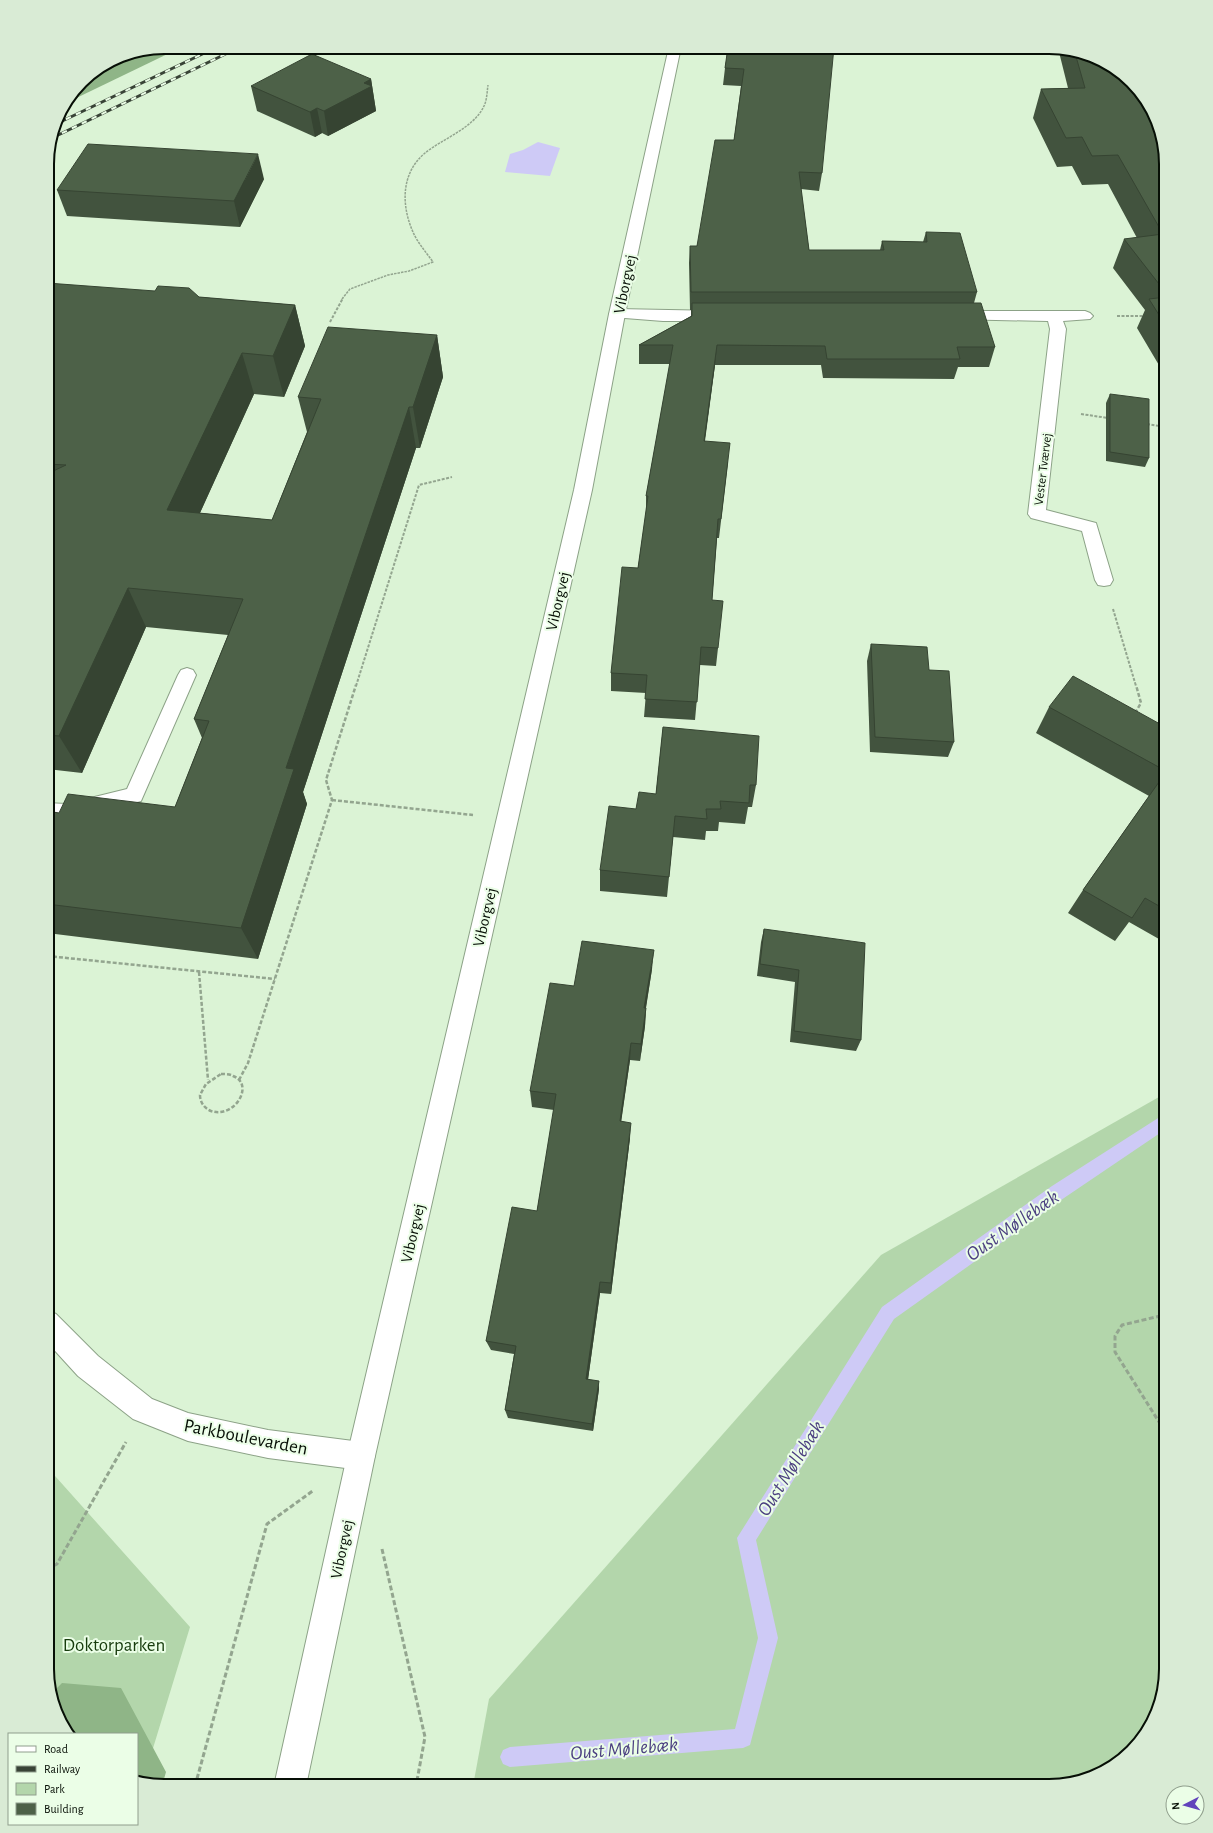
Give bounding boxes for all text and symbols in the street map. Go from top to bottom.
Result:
street label: Viborgvej [611,253,640,315]
street label: Vester Tværvej [1033,432,1054,506]
street label: Viborgvej [543,570,573,632]
street label: Viborgvej [470,886,500,948]
water label: Oust Møllebæk [963,1187,1063,1265]
street label: Viborgvej [398,1202,428,1264]
street label: Parkboulevarden [182,1416,309,1459]
water label: Oust Møllebæk [754,1417,828,1520]
street label: Viborgvej [328,1518,357,1580]
park label: Doktorparken [63,1636,165,1655]
legend [8,1733,138,1825]
water label: Oust Møllebæk [569,1734,679,1764]
text: Road [44,1743,68,1755]
text: Railway [44,1763,80,1776]
text: Park [44,1783,65,1795]
north arrow [1165,1785,1205,1825]
text: N [1170,1802,1181,1810]
text: Building [44,1803,84,1815]

